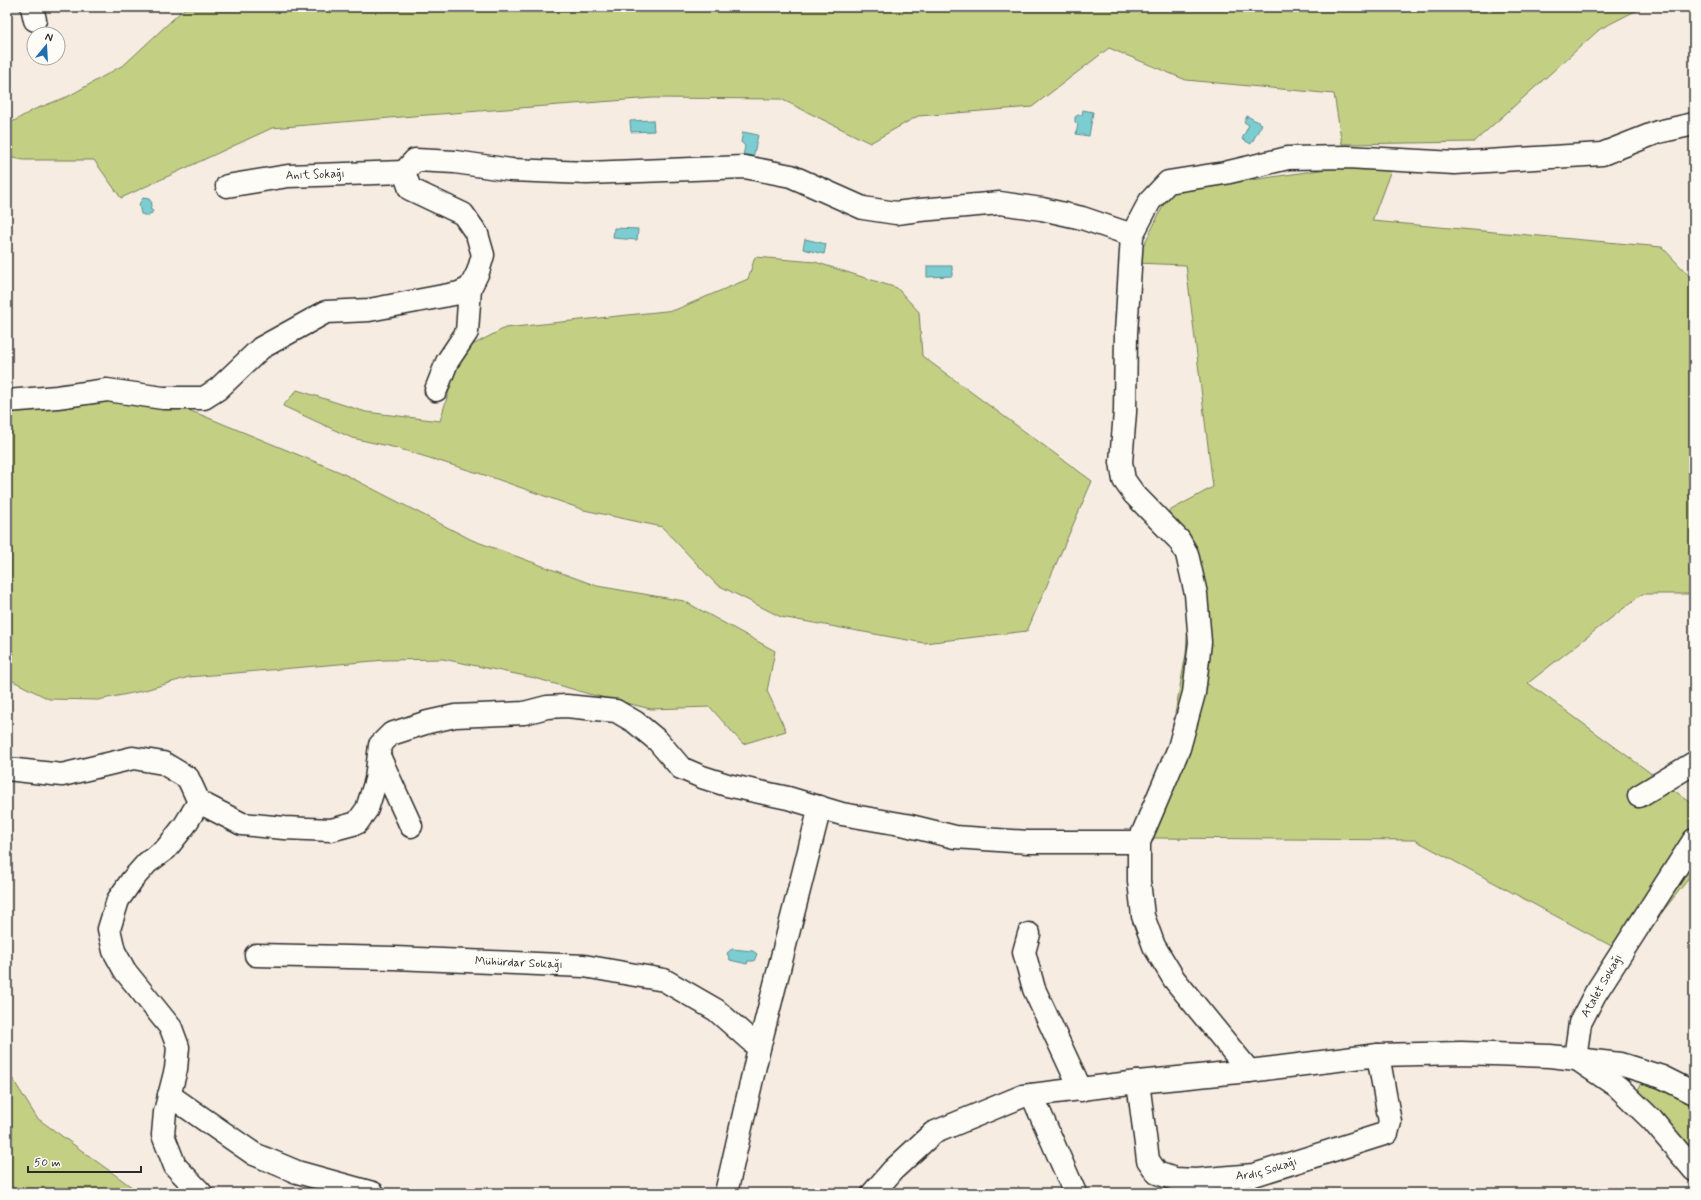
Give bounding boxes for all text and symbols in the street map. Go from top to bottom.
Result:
north arrow [26,26,66,66]
text: N [43,30,54,45]
street label: Anıt Sokağı [285,166,345,184]
street label: Atalet Sokağı [1577,951,1627,1021]
street label: Mühürdar Sokağı [475,953,563,973]
scale bar [28,1148,141,1174]
street label: Ardıç Sokağı [1235,1154,1299,1185]
text: 50 m [34,1155,61,1171]

